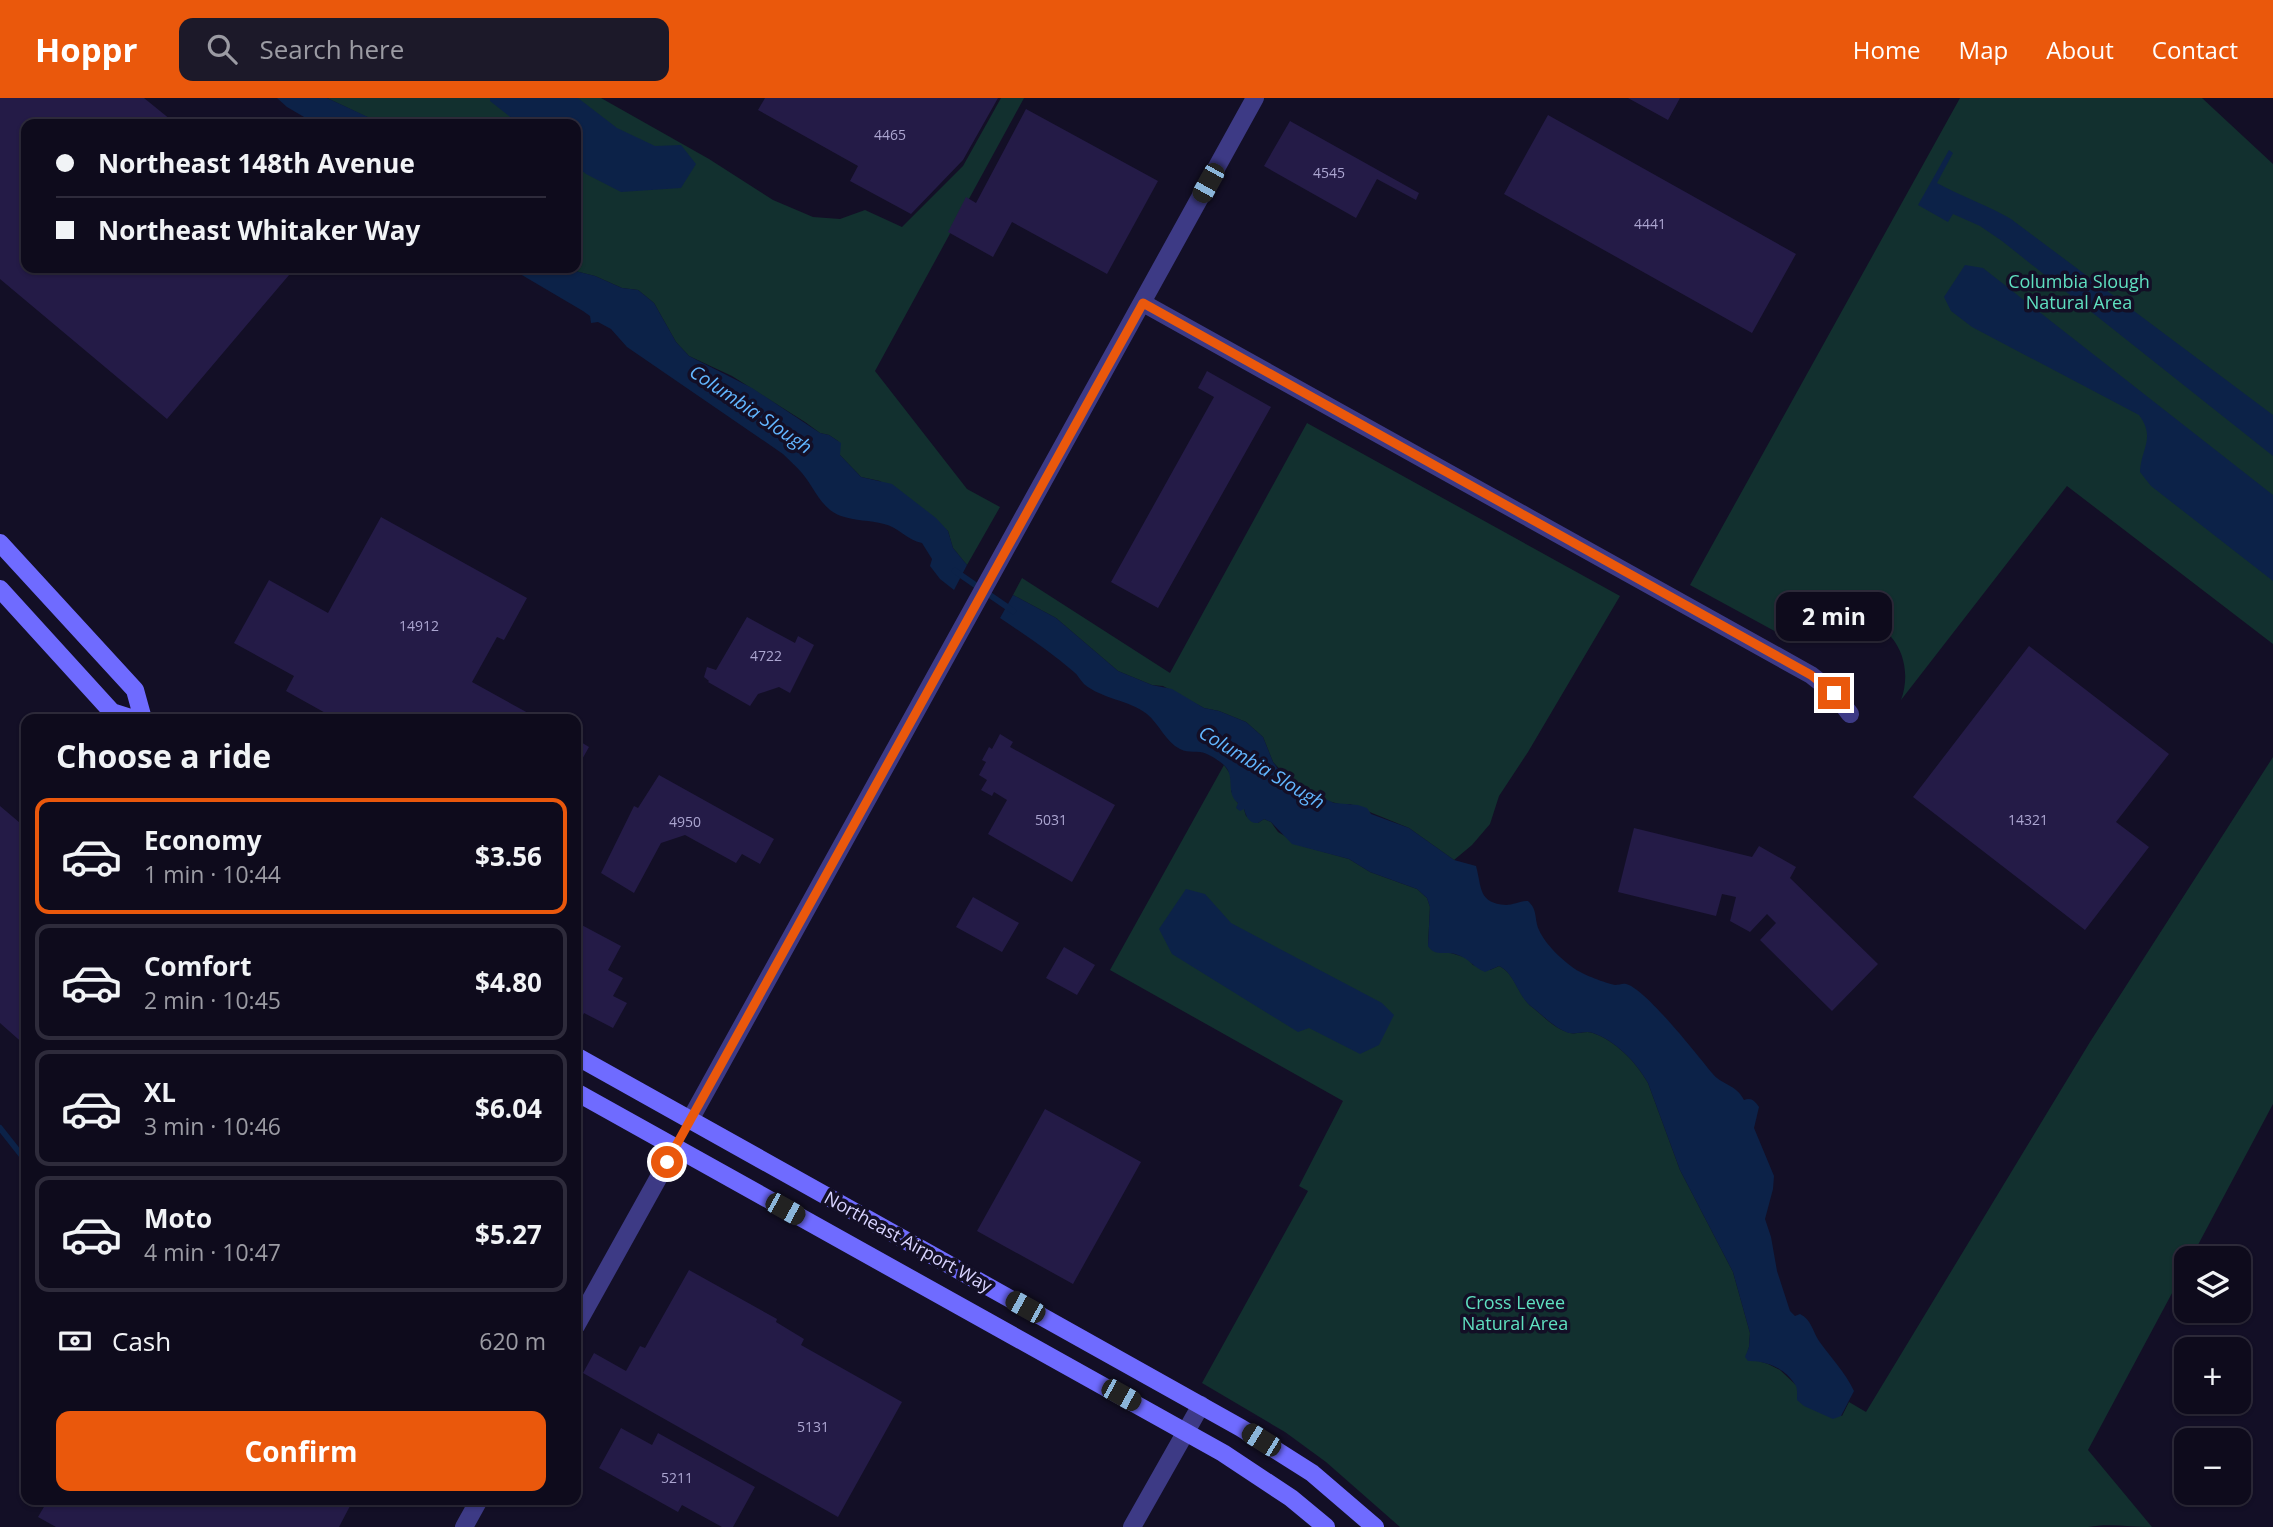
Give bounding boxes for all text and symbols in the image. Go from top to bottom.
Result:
search box [179,18,669,81]
text: Hoppr [35,27,137,72]
icon: search [203,30,241,68]
text: Search here [259,31,404,67]
text: Home [1853,33,1921,66]
text: Map [1959,33,2008,66]
text: About [2046,33,2114,66]
text: Contact [2152,33,2238,66]
house number: 4465 [874,125,906,144]
text: Northeast 148th Avenue [98,145,415,181]
car [1189,160,1228,206]
house number: 4545 [1313,163,1345,182]
text: Northeast Whitaker Way [98,212,420,248]
house number: 4441 [1634,214,1666,233]
park label: Columbia Slough Natural Area [2008,269,2150,314]
water label: Columbia Slough [685,358,817,460]
callout: 2 min [1776,592,1892,640]
text: 2 min [1802,600,1866,632]
house number: 14912 [399,616,439,635]
house number: 4722 [750,646,782,665]
route end [1818,677,1850,709]
water label: Columbia Slough [1194,719,1330,815]
text: Choose a ride [56,734,271,777]
house number: 5031 [1035,810,1067,829]
house number: 14321 [2008,810,2048,829]
house number: 4950 [669,812,701,831]
text: Economy [144,822,262,858]
icon: car [60,825,123,888]
text: $3.56 [475,838,542,874]
text: 1 min · 10:44 [144,858,281,890]
text: Comfort [144,948,251,984]
icon: car [60,951,123,1014]
text: $4.80 [475,964,542,1000]
text: 2 min · 10:45 [144,984,281,1016]
text: XL [144,1074,176,1110]
icon: car [60,1077,123,1140]
text: $6.04 [475,1090,542,1126]
text: 3 min · 10:46 [144,1110,281,1142]
route start [651,1146,683,1178]
street label: Northeast Airport Way [820,1185,997,1298]
car [762,1190,809,1228]
text: Moto [144,1200,212,1236]
icon: car [60,1203,123,1266]
text: $5.27 [475,1216,542,1252]
text: 4 min · 10:47 [144,1236,281,1268]
map controls [2174,1246,2251,1505]
button: layers [2174,1246,2251,1323]
car [1002,1288,1049,1326]
park label: Cross Levee Natural Area [1462,1290,1568,1335]
icon: cash [56,1322,94,1360]
text: Cash [112,1323,171,1359]
text: 620 m [479,1325,546,1357]
button: + [2174,1337,2251,1414]
car [1098,1376,1145,1414]
button: Confirm [56,1411,546,1491]
house number: 5131 [797,1417,829,1436]
car [1238,1420,1285,1460]
button: − [2174,1428,2251,1505]
house number: 5211 [661,1468,693,1487]

